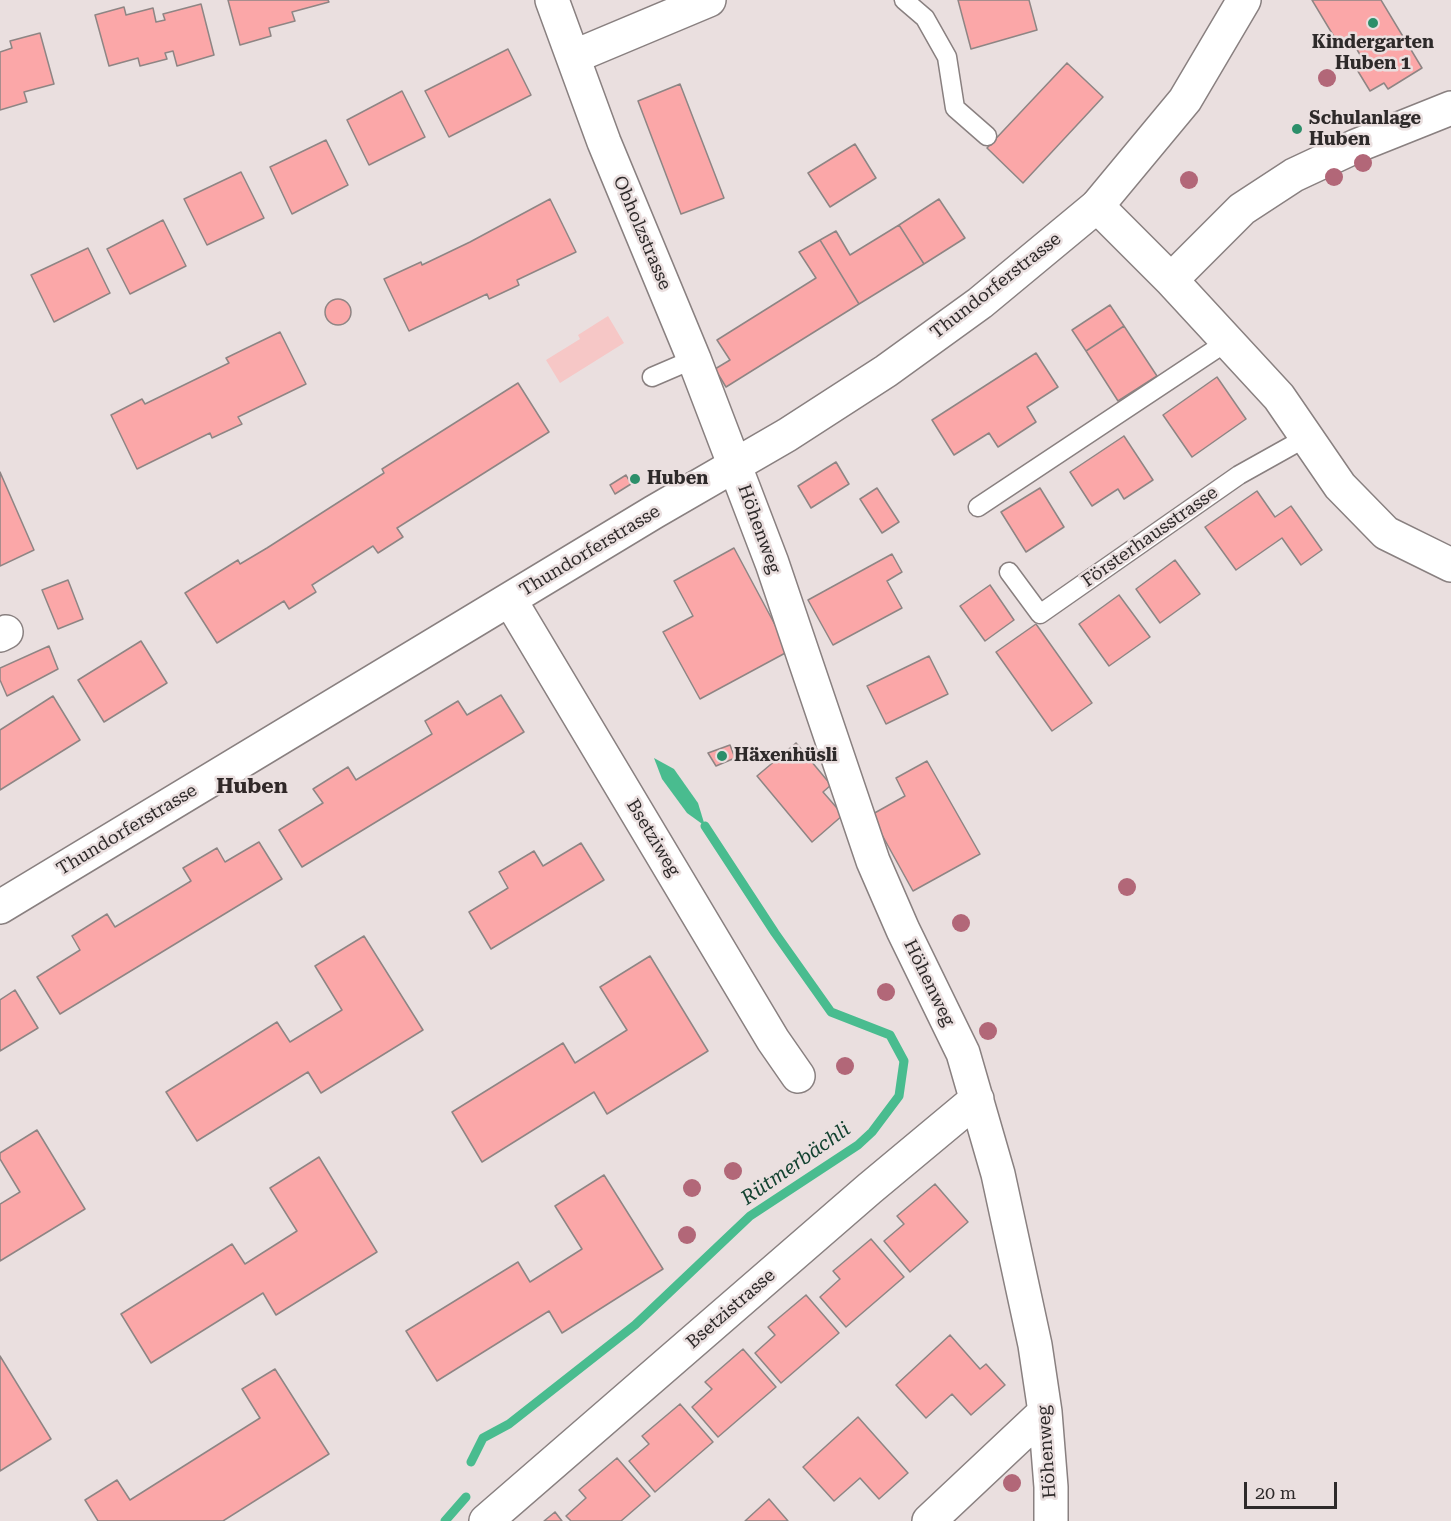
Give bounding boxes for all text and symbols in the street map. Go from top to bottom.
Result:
marker: Kindergarten Huben 1 [1366,16,1380,30]
place label: Kindergarten Huben 1 [1312,32,1434,74]
place label: Schulanlage Huben [1309,108,1421,150]
marker: Schulanlage Huben [1290,122,1304,136]
street label: Obholzstrasse [608,173,676,293]
street label: Thundorferstrasse [926,228,1066,344]
place label: Huben [647,468,708,490]
marker: Huben [628,472,642,486]
street label: Höhenweg [733,481,785,577]
street label: Försterhausstrasse [1078,482,1222,592]
street label: Thundorferstrasse [516,501,664,601]
place label: Häxenhüsli [734,745,838,767]
marker: Häxenhüsli [715,749,729,763]
district label: Huben [216,774,288,800]
street label: Thundorferstrasse [53,780,201,880]
street label: Bsetziweg [622,796,684,880]
street label: Höhenweg [899,936,959,1030]
water label: Rütmerbächli [737,1118,855,1210]
street label: Bsetzistrasse [682,1265,780,1353]
street label: Höhenweg [1033,1405,1061,1499]
scale bar [1247,1470,1340,1508]
text: 20 m [1255,1482,1296,1503]

